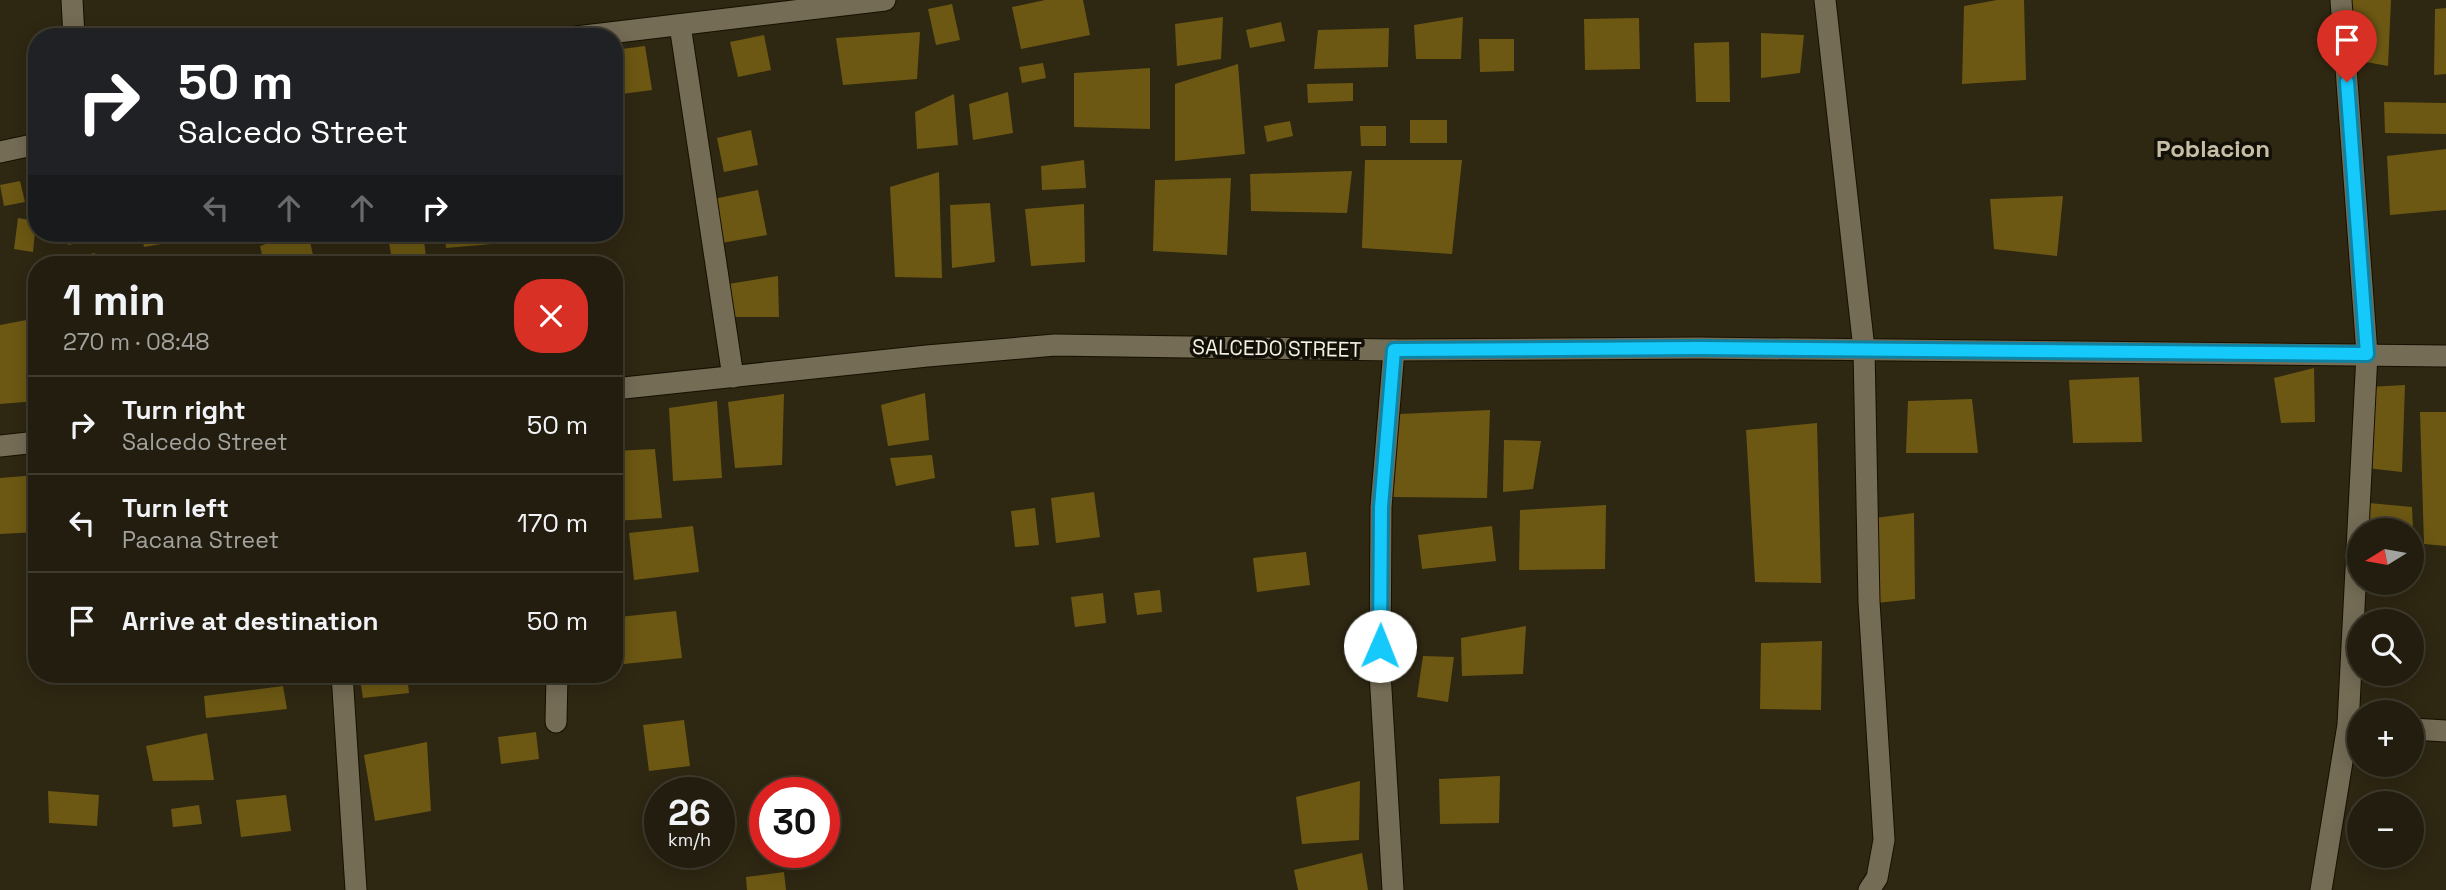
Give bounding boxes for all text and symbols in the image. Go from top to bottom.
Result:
pin [2317,10,2377,82]
icon: arrive [2328,21,2366,59]
text: 50 m [178,51,293,113]
icon: right [63,56,154,147]
text: Salcedo Street [178,112,408,152]
district label: Poblacion [2156,133,2270,164]
icon: left [197,189,235,227]
icon: ahead [270,189,308,227]
icon: ahead [343,189,381,227]
icon: right [416,189,454,227]
text: 1 min [63,274,166,327]
button: close [514,279,588,353]
text: 270 m · 08:48 [63,327,210,357]
street label: SALCEDO STREET [1192,333,1362,363]
text: Turn right [122,393,246,427]
icon: right [63,406,101,444]
text: 50 m [527,408,588,442]
text: Salcedo Street [122,427,288,457]
text: Turn left [122,491,229,525]
icon: left [63,504,101,542]
text: 170 m [517,506,588,540]
north arrow [2347,518,2424,595]
map controls [2347,518,2424,868]
text: Pacana Street [122,525,279,555]
icon: arrive [63,602,101,640]
text: Arrive at destination [122,604,379,638]
text: 50 m [527,604,588,638]
position arrow [1343,609,1417,683]
button: search [2347,609,2424,686]
button: + [2347,700,2424,777]
speed limit sign: 30 [749,777,840,868]
text: 26 [668,791,711,835]
button: − [2347,791,2424,868]
text: km/h [668,828,711,851]

